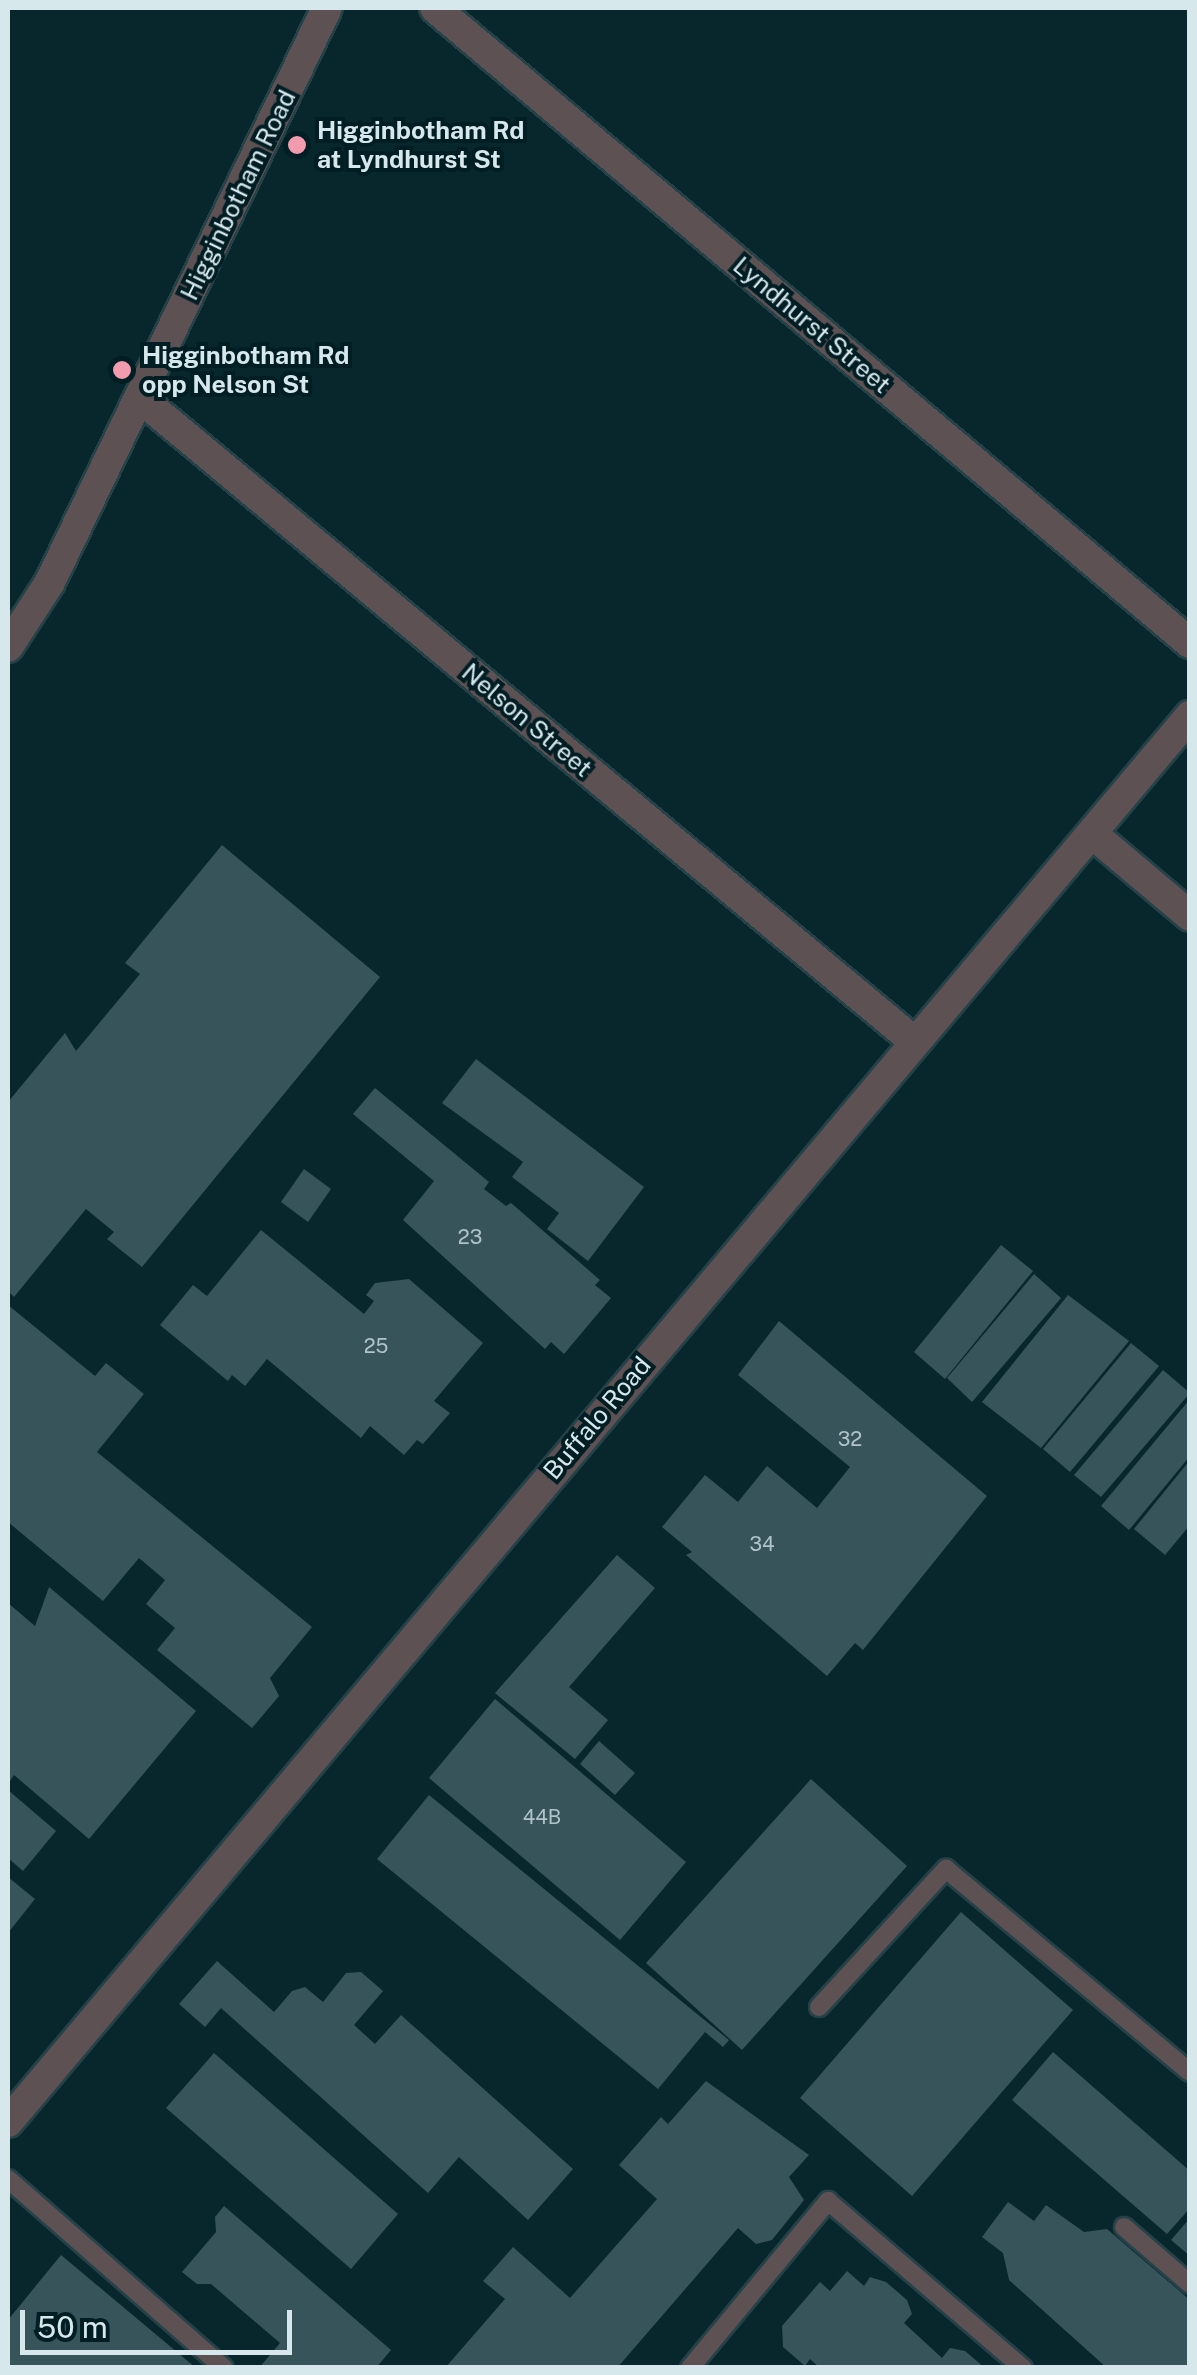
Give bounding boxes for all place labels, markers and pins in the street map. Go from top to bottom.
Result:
place label: Higginbotham Rd at Lyndhurst St [317,116,524,175]
marker: Higginbotham Rd at Lyndhurst St [286,134,308,156]
place label: Higginbotham Rd opp Nelson St [142,341,349,400]
marker: Higginbotham Rd opp Nelson St [111,359,133,381]

